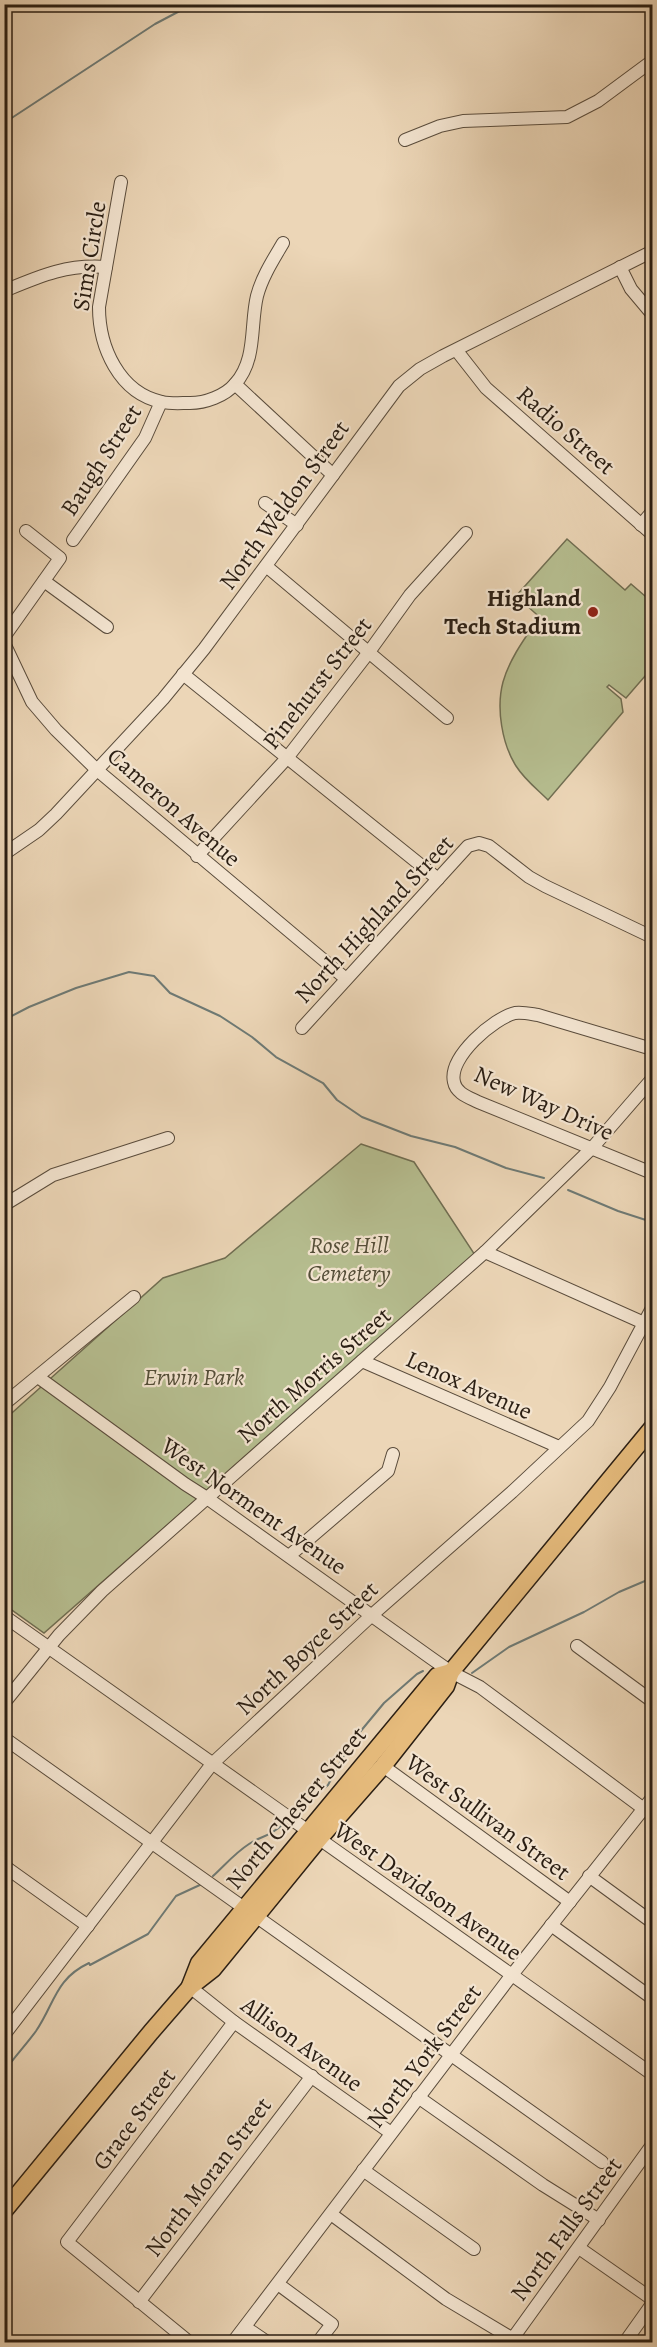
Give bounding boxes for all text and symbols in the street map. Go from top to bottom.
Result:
street label: Sims Circle [65,199,113,313]
street label: Radio Street [510,378,622,482]
street label: Baugh Street [53,398,149,522]
street label: North Weldon Street [212,414,356,596]
place label: Highland Tech Stadium [444,582,581,642]
marker: Highland Tech Stadium [586,605,600,619]
street label: Pinehurst Street [255,610,379,756]
street label: Cameron Avenue [100,740,248,874]
street label: North Highland Street [287,828,461,1010]
street label: New Way Drive [469,1058,619,1148]
park label: Rose Hill Cemetery [307,1229,391,1289]
street label: North Morris Street [230,1299,398,1451]
street label: Lenox Avenue [401,1343,537,1427]
park label: Erwin Park [144,1361,245,1393]
street label: West Norment Avenue [154,1429,353,1582]
street label: North Boyce Street [229,1574,385,1722]
street label: North Chester Street [218,1720,374,1896]
street label: West Sullivan Street [398,1746,577,1888]
street label: West Davidson Avenue [327,1813,528,1968]
street label: North York Street [359,1978,489,2134]
street label: Allison Avenue [234,1988,369,2099]
street label: Grace Street [85,2061,183,2177]
street label: North Moran Street [137,2091,279,2263]
street label: North Falls Street [503,2150,629,2308]

